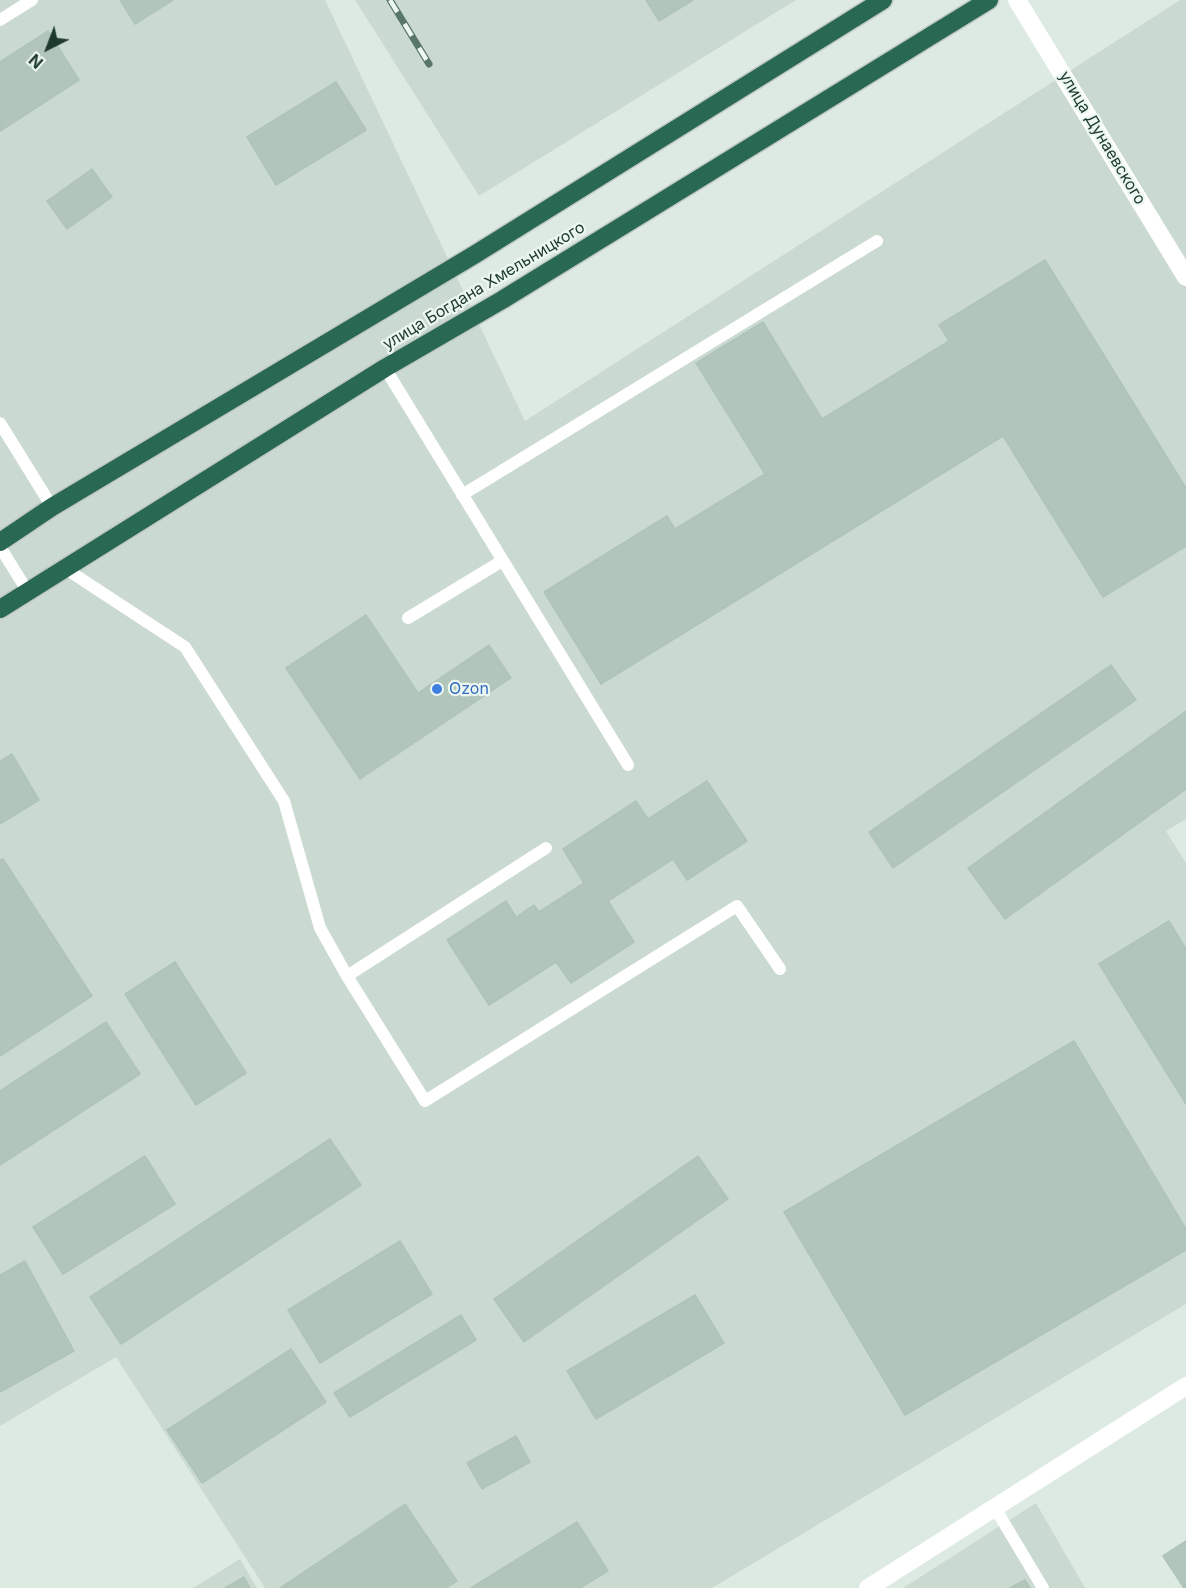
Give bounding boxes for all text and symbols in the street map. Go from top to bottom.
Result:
north arrow [18,18,78,78]
text: N [25,50,47,73]
street label: улица Дунаевского [1055,68,1149,208]
street label: улица Богдана Хмельницкого [380,218,588,354]
place label: Ozon [449,679,489,699]
marker: Ozon [430,682,444,696]

